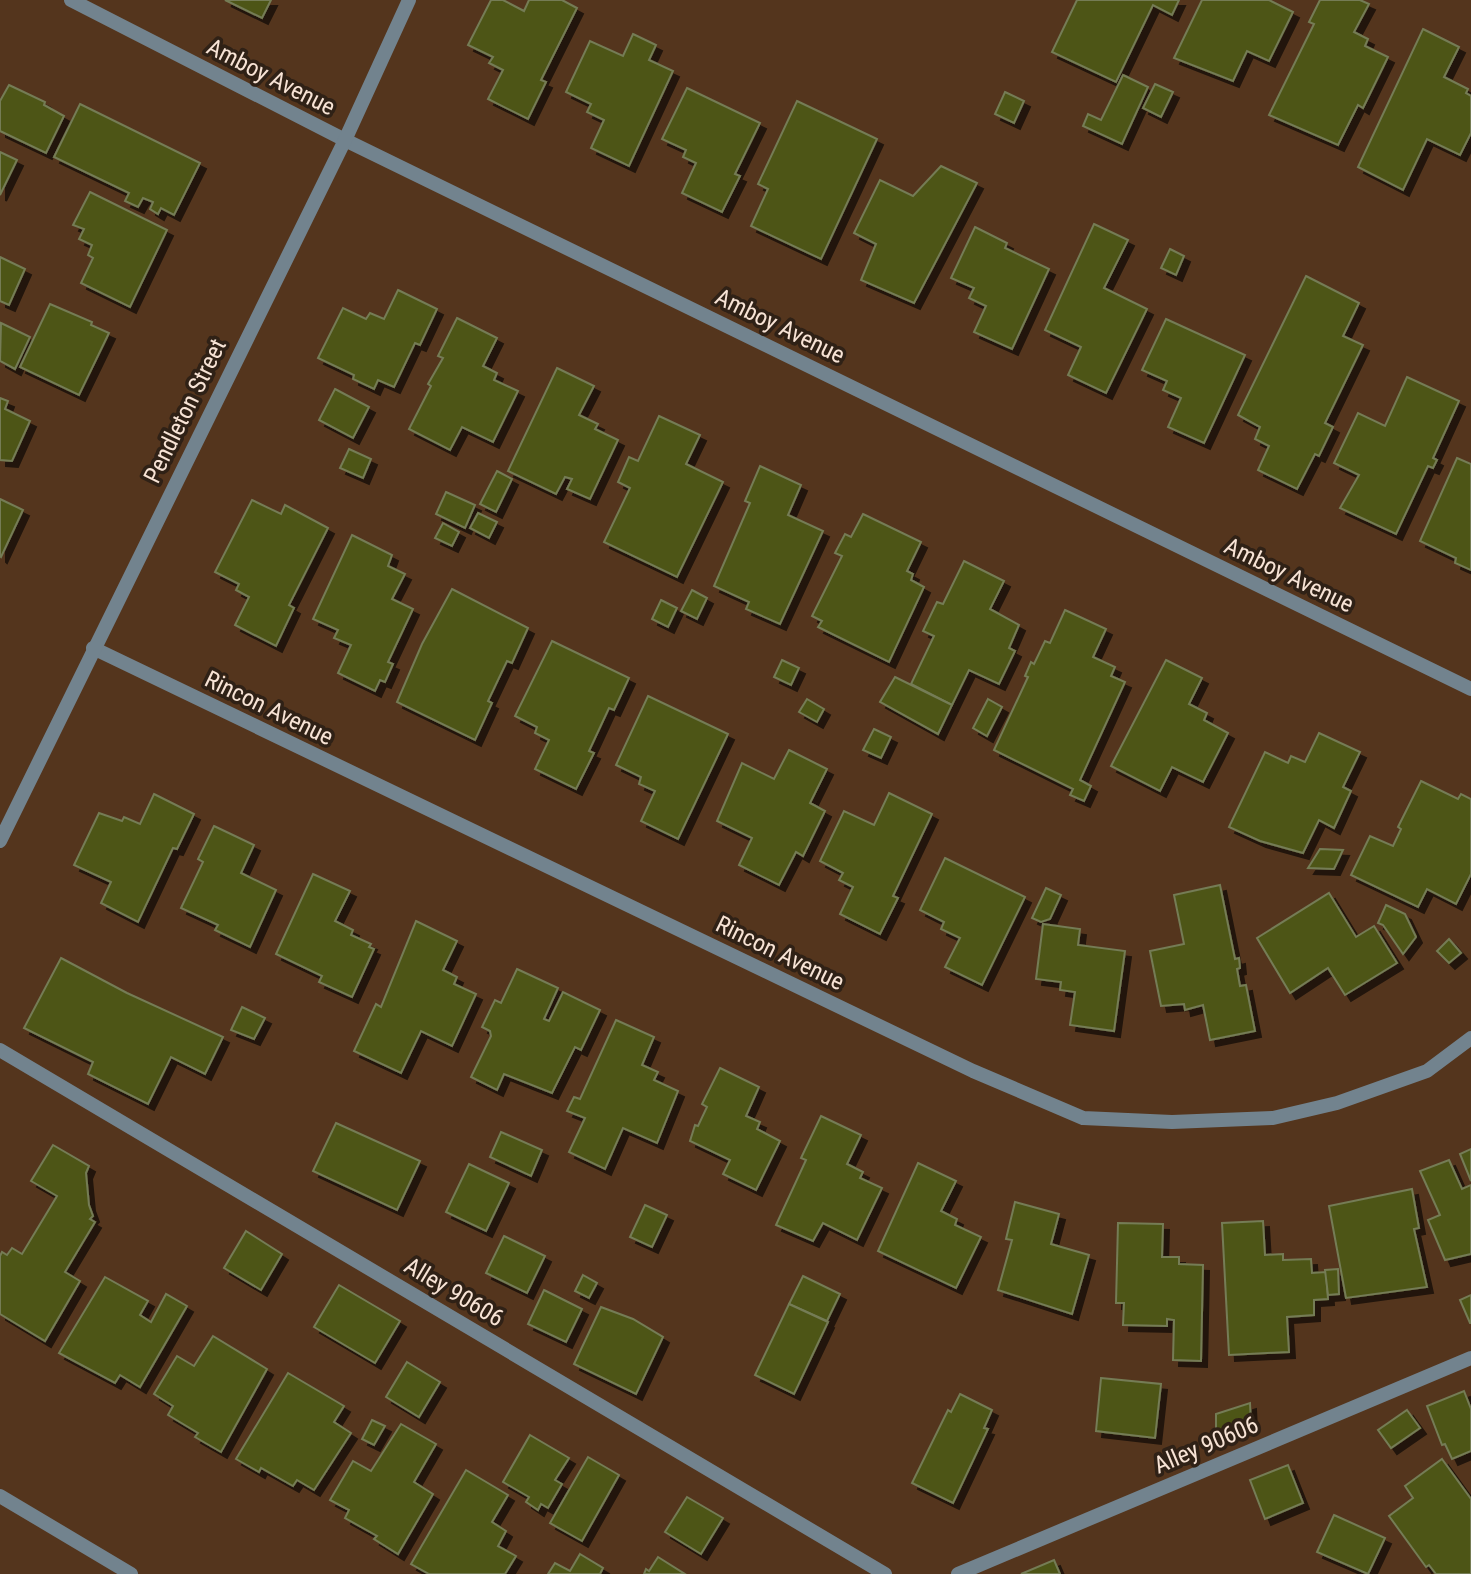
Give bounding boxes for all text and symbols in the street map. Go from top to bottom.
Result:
street label: Amboy Avenue [202,33,340,121]
street label: Amboy Avenue [711,283,849,369]
street label: Pendleton Street [138,334,232,488]
street label: Amboy Avenue [1220,532,1358,618]
street label: Rincon Avenue [200,665,338,751]
street label: Rincon Avenue [711,910,849,996]
street label: Alley 90606 [399,1251,509,1333]
street label: Alley 90606 [1150,1410,1262,1480]

